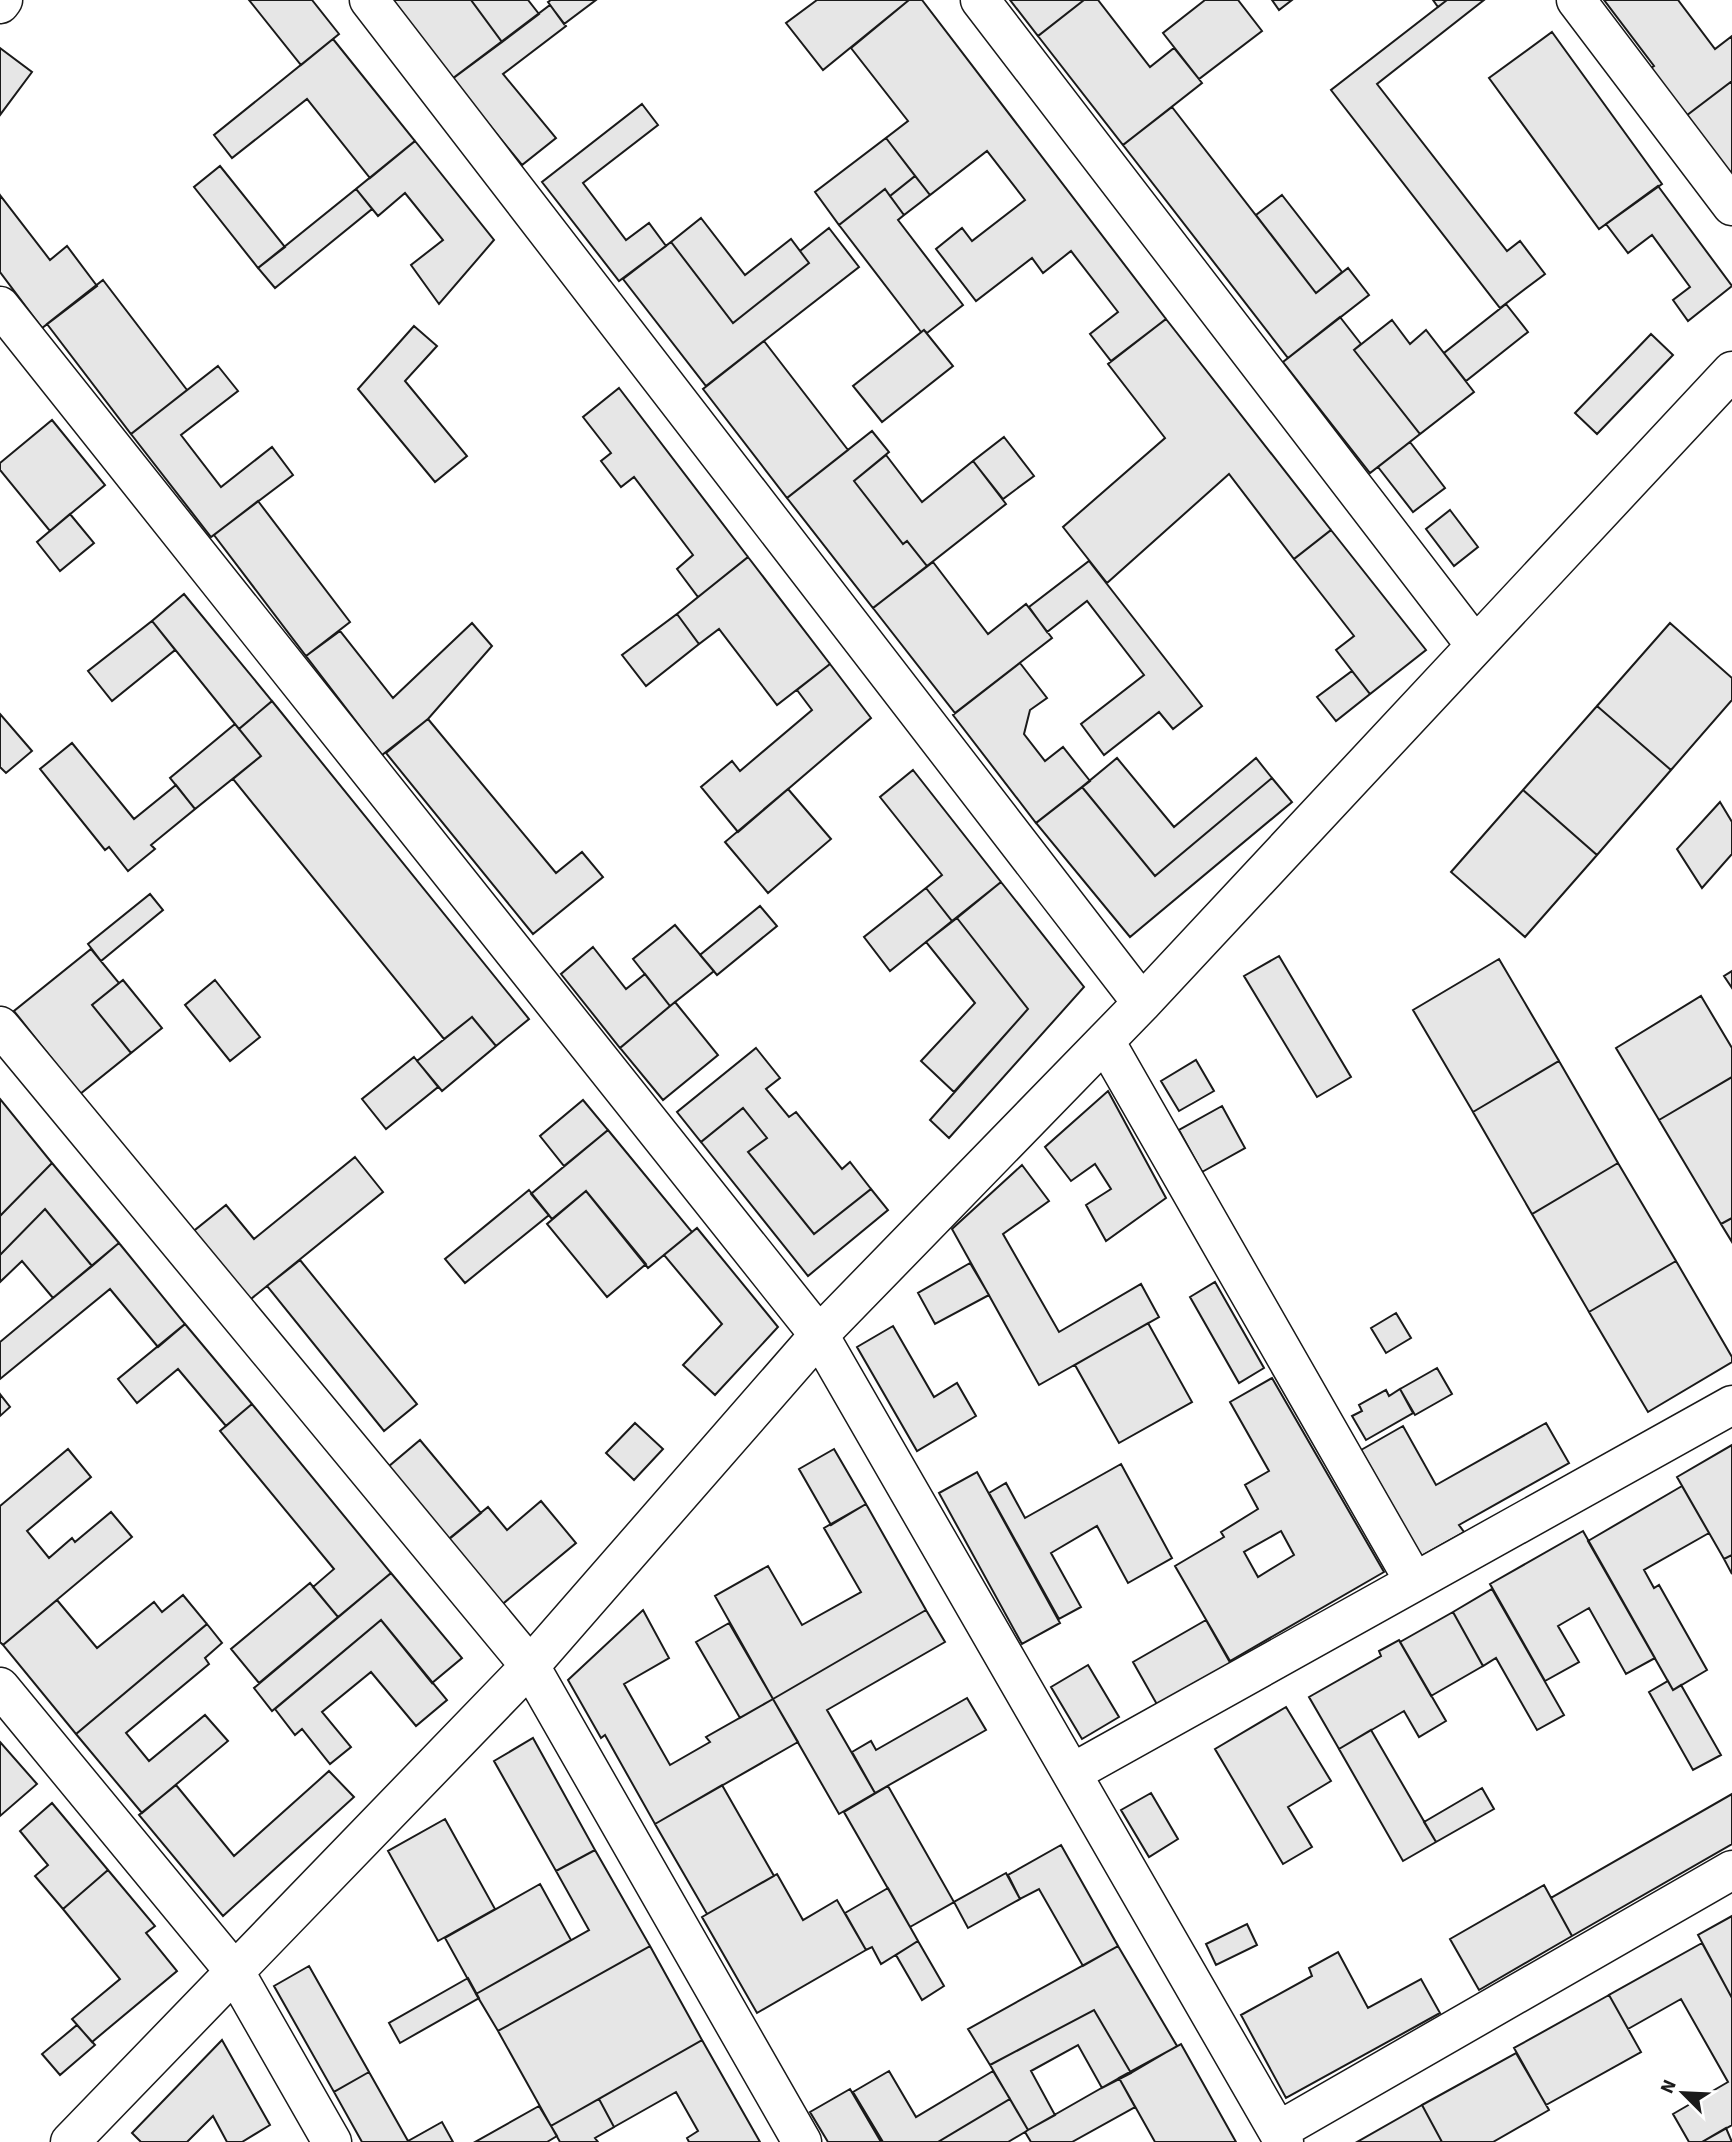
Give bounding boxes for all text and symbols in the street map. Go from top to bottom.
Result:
north arrow [1648,2058,1718,2128]
text: N [1654,2075,1684,2098]

